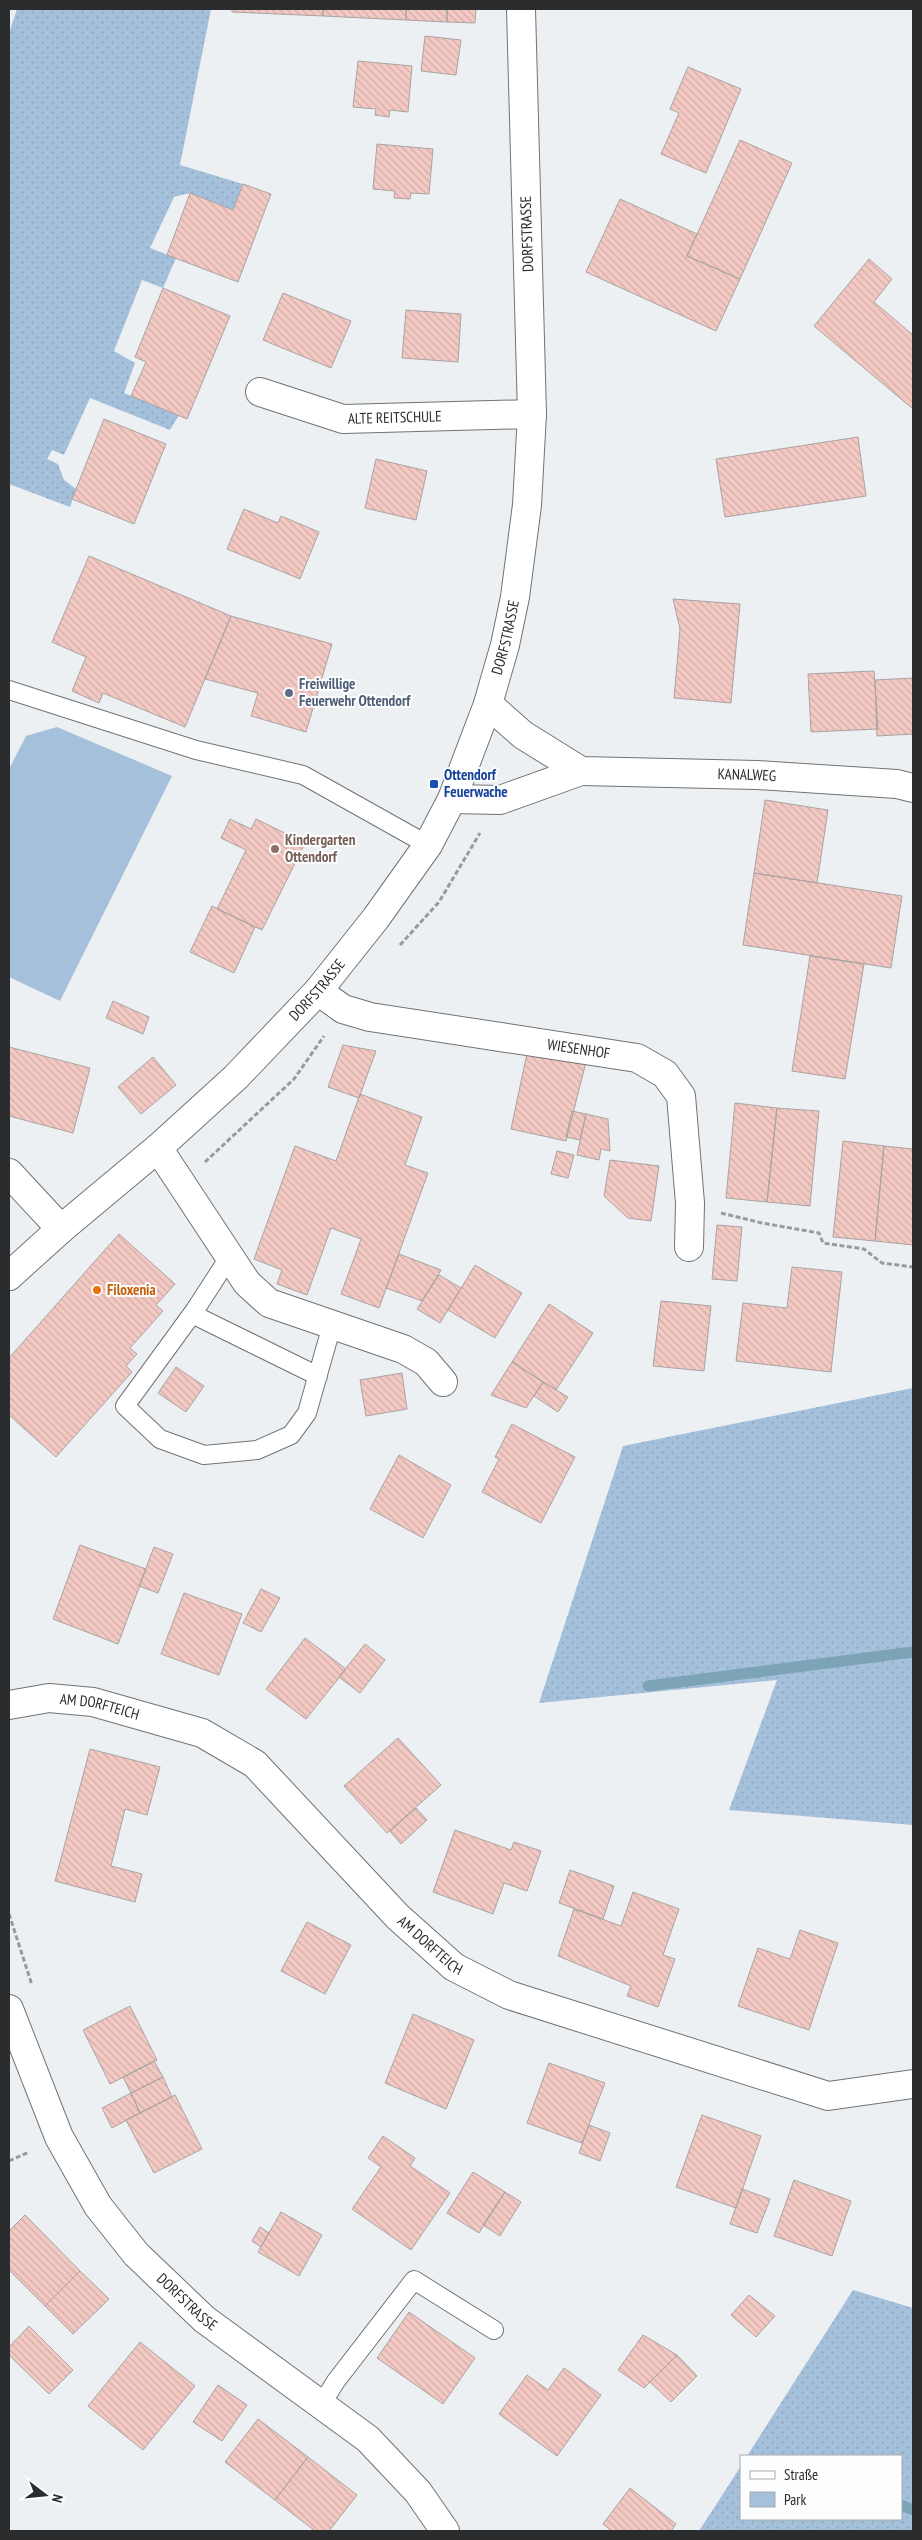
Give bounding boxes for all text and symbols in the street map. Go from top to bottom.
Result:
street label: DORFSTRASSE [516,196,537,272]
street label: ALTE REITSCHULE [348,406,442,428]
street label: DORFSTRASSE [487,598,523,677]
place label: Freiwillige Feuerwehr Ottendorf [299,674,411,710]
marker: Freiwillige Feuerwehr Ottendorf [283,687,295,699]
street label: KANALWEG [717,764,777,785]
place label: Ottendorf Feuerwache [444,765,508,801]
marker: Ottendorf Feuerwache [428,778,440,790]
place label: Kindergarten Ottendorf [285,830,356,866]
marker: Kindergarten Ottendorf [269,843,281,855]
street label: DORFSTRASSE [285,955,349,1025]
street label: WIESENHOF [546,1034,611,1063]
place label: Filoxenia [107,1280,156,1299]
marker: Filoxenia [91,1284,103,1296]
street label: AM DORFTEICH [59,1689,142,1724]
street label: AM DORFTEICH [394,1911,466,1979]
street label: DORFSTRASSE [153,2269,221,2335]
legend [740,2455,902,2520]
text: Straße [784,2465,818,2484]
north arrow [20,2470,70,2520]
text: Park [784,2490,806,2509]
text: N [48,2492,67,2505]

